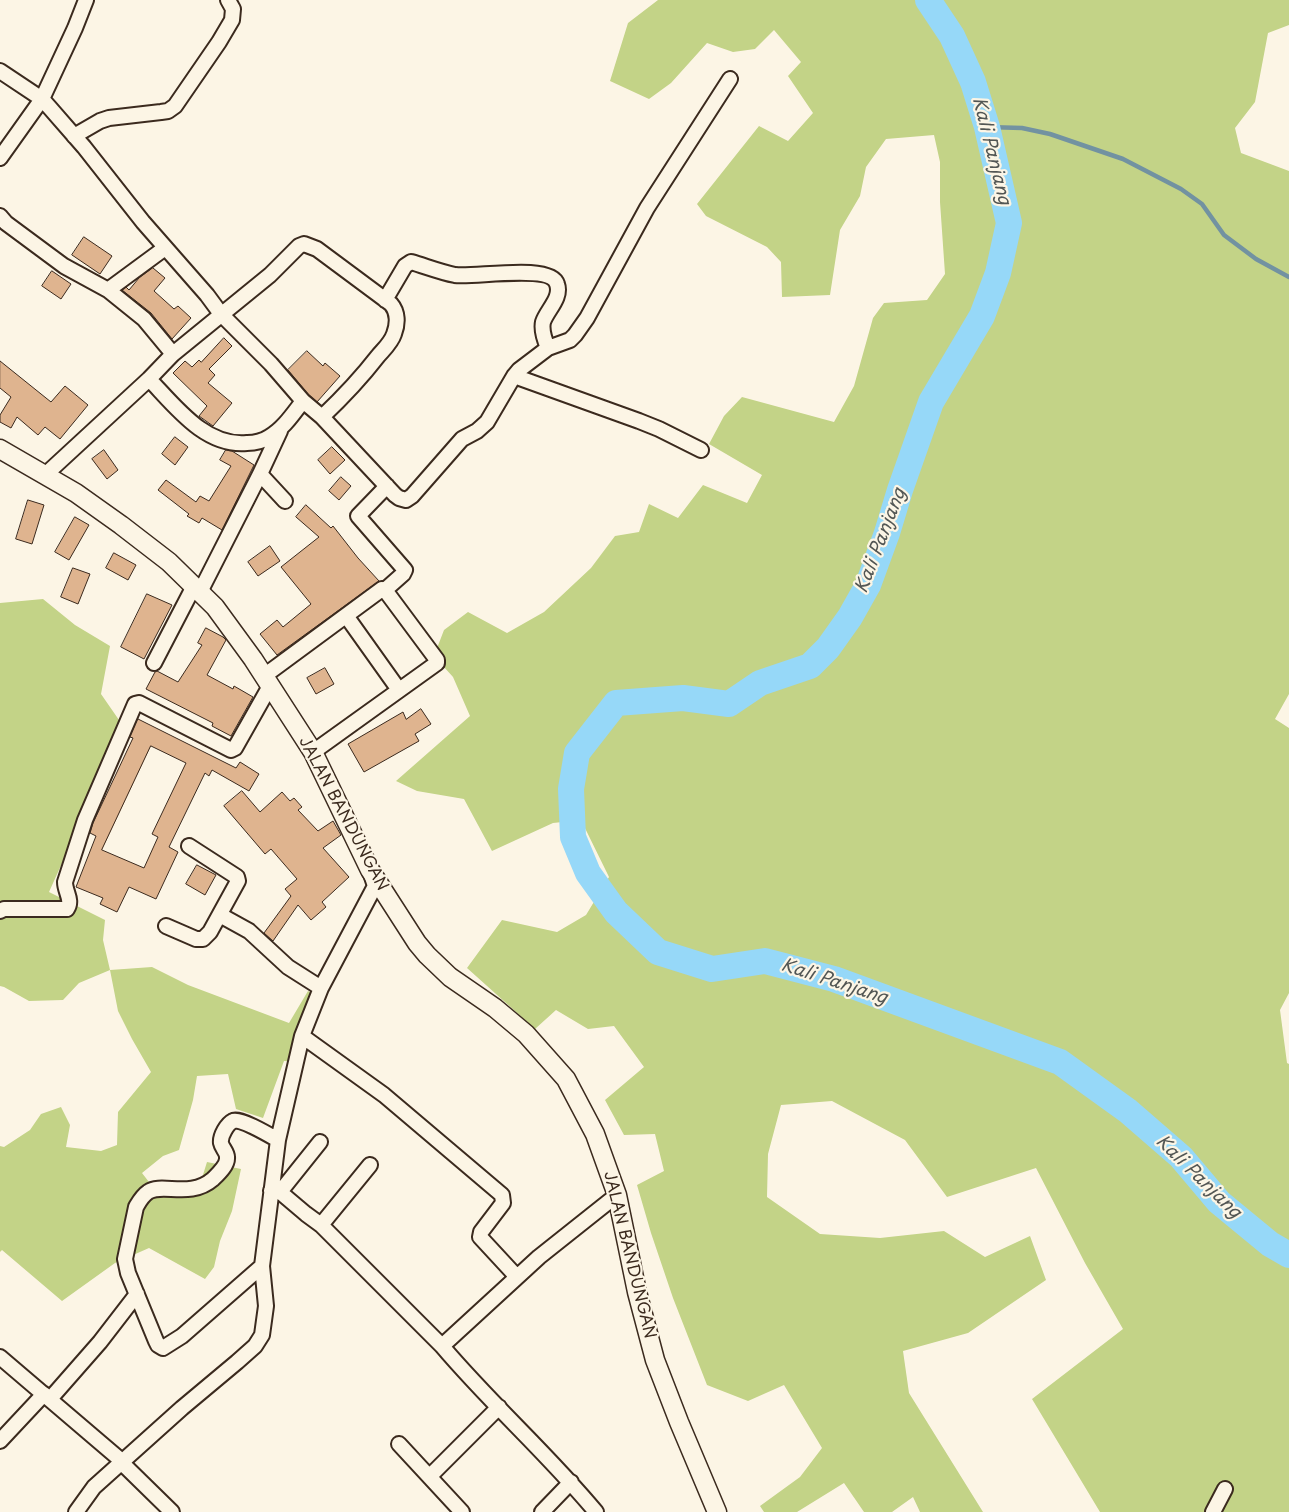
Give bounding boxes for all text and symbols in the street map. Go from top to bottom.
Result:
water label: Kali Panjang [967,95,1015,207]
water label: Kali Panjang [851,486,911,596]
street label: JALAN BANDUNGAN [294,734,392,894]
water label: Kali Panjang [778,955,890,1009]
water label: Kali Panjang [1151,1131,1245,1223]
street label: JALAN BANDUNGAN [599,1169,659,1341]

